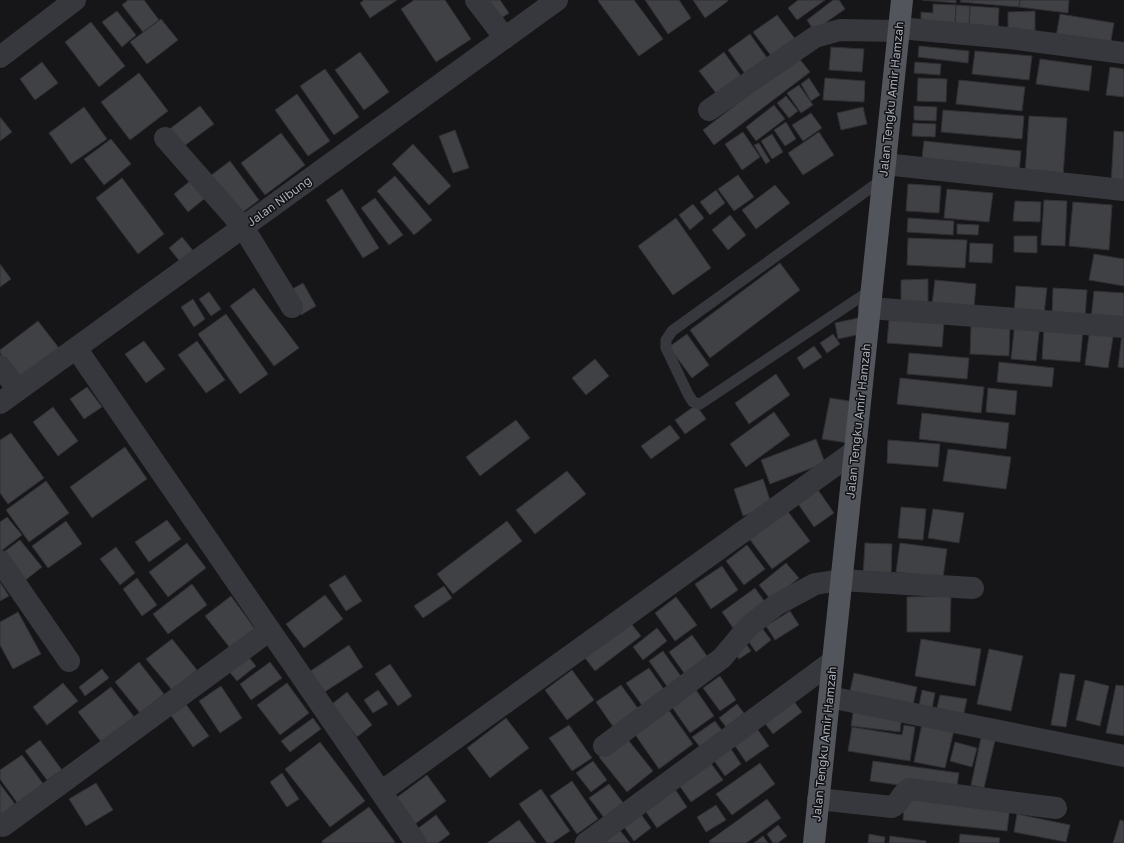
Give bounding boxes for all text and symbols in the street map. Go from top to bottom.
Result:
street label: Jalan Tengku Amir Hamzah [875,21,907,177]
street label: Jalan Nibung [244,173,314,229]
street label: Jalan Tengku Amir Hamzah [842,343,874,499]
street label: Jalan Tengku Amir Hamzah [808,666,840,822]

